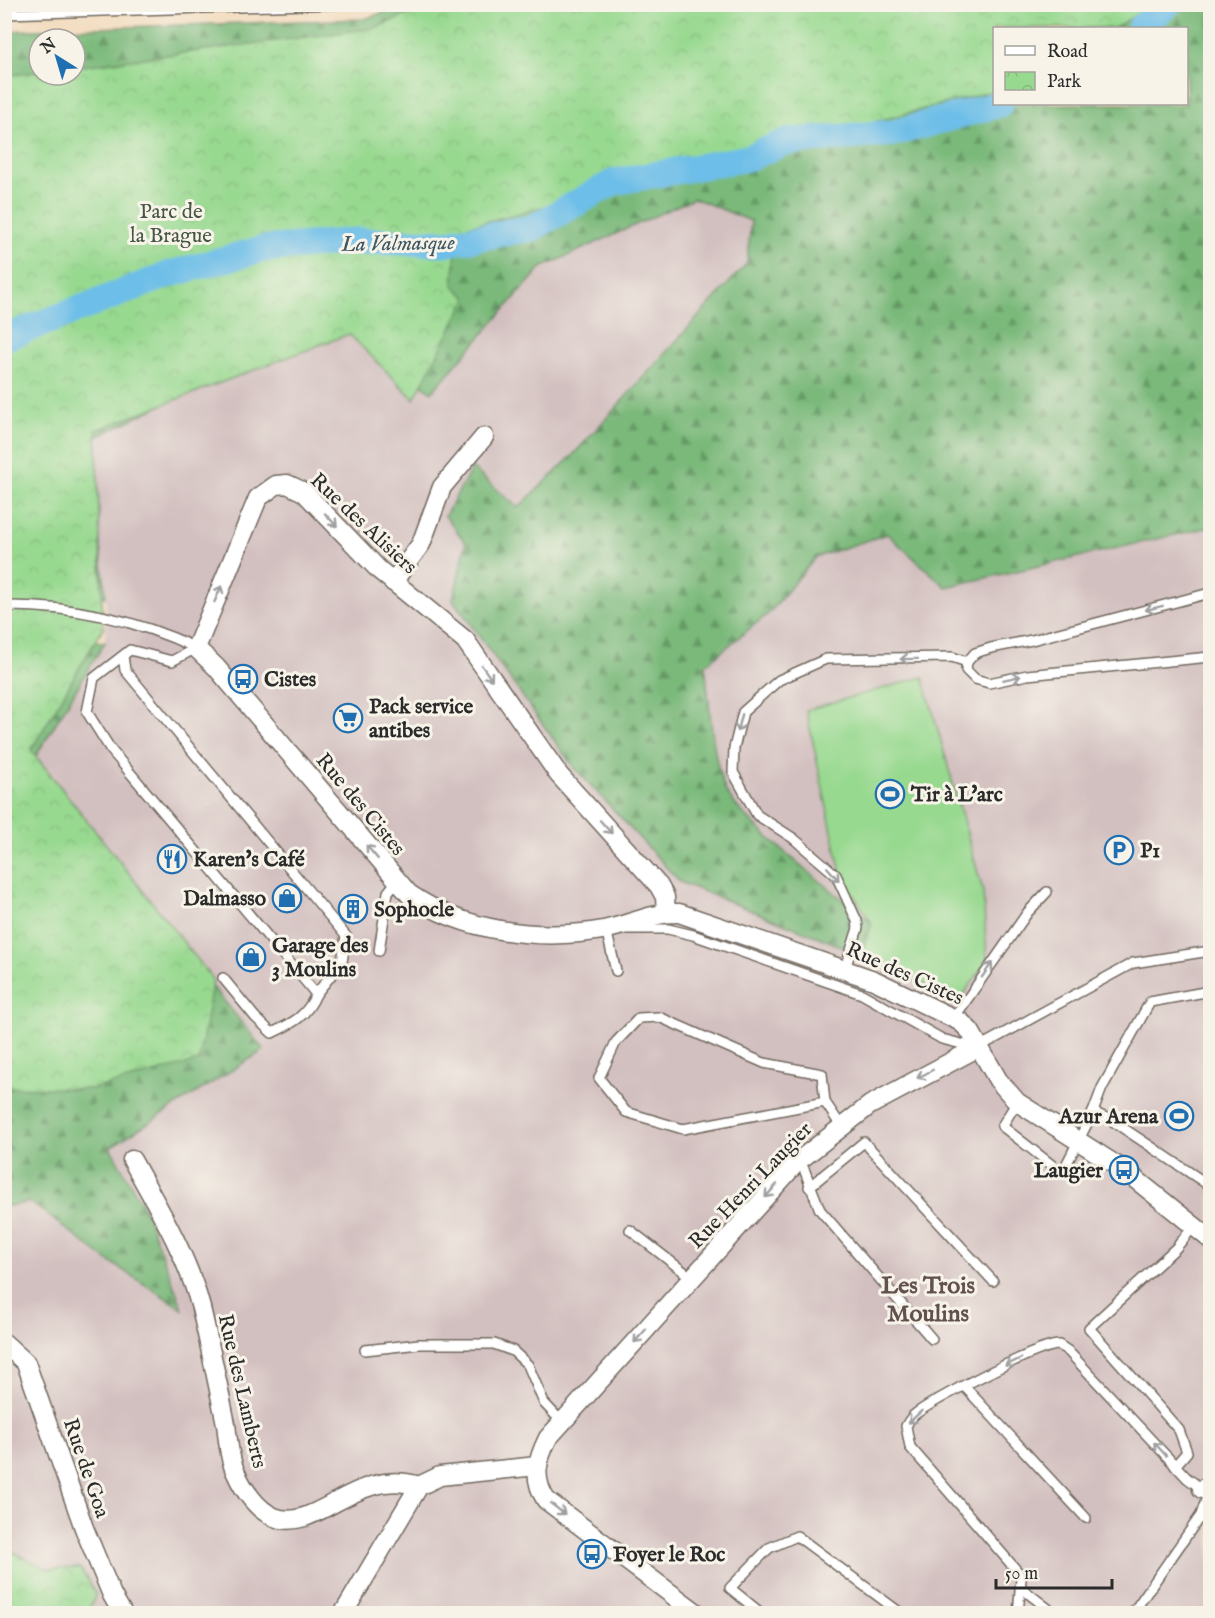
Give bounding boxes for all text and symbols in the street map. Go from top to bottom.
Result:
north arrow [27,27,87,87]
legend [993,27,1188,105]
text: N [37,34,61,59]
text: Road [1047,41,1088,64]
text: Park [1047,71,1082,94]
park label: Parc de la Brague [130,199,212,250]
water label: La Valmasque [340,229,456,259]
street label: Rue des Alisiers [304,468,422,581]
one-way arrow [323,512,337,527]
one-way arrow [213,585,224,604]
one-way arrow [1145,603,1164,615]
one-way arrow [900,653,920,664]
bus stop icon: Cistes [227,663,259,695]
one-way arrow [481,664,493,680]
place label: Cistes [264,667,316,694]
one-way arrow [1001,672,1021,683]
place label: Pack service antibes [369,694,474,745]
supermarket icon: Pack service antibes [332,702,364,734]
one-way arrow [734,714,746,733]
street label: Rue des Cistes [309,748,411,862]
sports icon: Tir à L'arc [874,778,906,810]
place label: Tir à L'arc [910,782,1003,809]
one-way arrow [599,819,613,834]
parking icon: P1 [1103,834,1135,866]
place label: P1 [1140,838,1160,865]
restaurant icon: Karen's Café [156,843,188,875]
one-way arrow [366,844,379,860]
place label: Karen's Café [193,847,305,874]
one-way arrow [826,866,839,882]
shop icon: Dalmasso [271,882,303,914]
place label: Dalmasso [183,886,267,913]
building icon: Sophocle [337,893,369,925]
place label: Sophocle [374,897,454,924]
place label: Garage des 3 Moulins [272,933,368,984]
street label: Rue des Cistes [841,936,967,1012]
shop icon: Garage des 3 Moulins [235,941,267,973]
one-way arrow [981,962,993,978]
one-way arrow [917,1069,935,1080]
sports icon: Azur Arena [1163,1100,1195,1132]
place label: Azur Arena [1058,1104,1159,1131]
street label: Rue Henri Laugier [683,1117,819,1255]
bus stop icon: Laugier [1108,1154,1140,1186]
place label: Laugier [1034,1158,1103,1185]
one-way arrow [764,1183,778,1198]
district label: Les Trois Moulins [881,1271,976,1330]
street label: Rue des Lamberts [211,1312,272,1471]
one-way arrow [633,1328,647,1343]
one-way arrow [1004,1357,1022,1369]
one-way arrow [907,1410,922,1424]
street label: Rue de Goa [56,1415,115,1523]
one-way arrow [1153,1442,1167,1457]
one-way arrow [550,1503,566,1516]
bus stop icon: Foyer le Roc [576,1538,608,1570]
place label: Foyer le Roc [613,1542,725,1569]
scale bar [996,1552,1112,1590]
text: 50 m [1005,1563,1038,1586]

